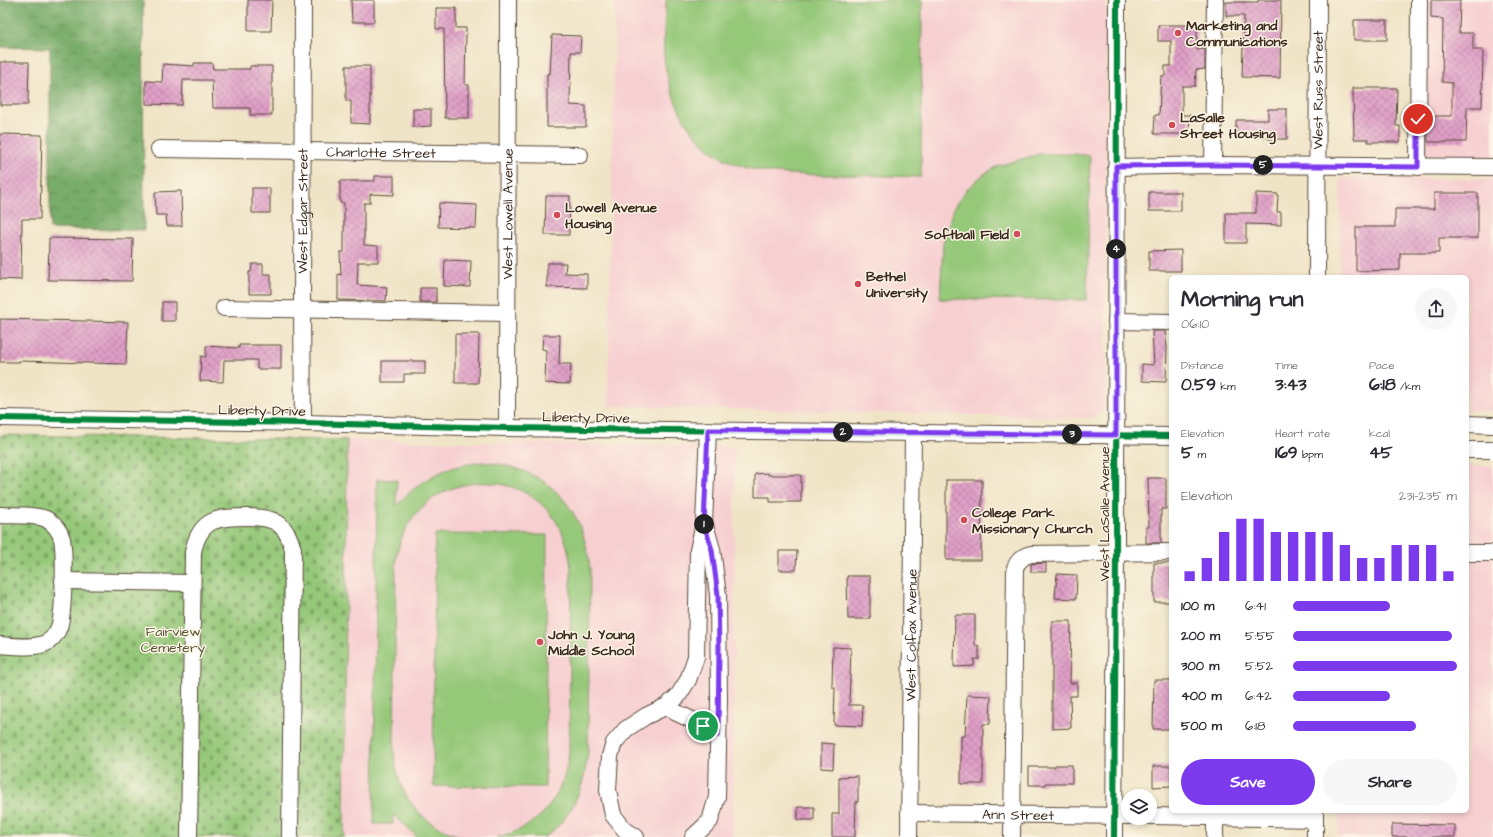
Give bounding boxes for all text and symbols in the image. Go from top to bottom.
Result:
place label: Marketing and Communications [1186,16,1287,52]
marker: Marketing and Communications [1173,28,1183,38]
street label: West Russ Street [1308,30,1329,150]
pin [1401,102,1435,136]
place label: LaSalle Street Housing [1179,108,1276,145]
icon: check [1407,108,1429,130]
marker: LaSalle Street Housing [1167,120,1177,130]
street label: Charlotte Street [326,142,436,164]
street label: West Edgar Street [293,148,314,274]
street label: West Lowell Avenue [498,148,519,280]
pin: 5 [1253,155,1273,175]
text: 5 [1259,157,1267,172]
place label: Lowell Avenue Housing [565,198,657,235]
marker: Lowell Avenue Housing [552,210,562,220]
place label: Softball Field [923,225,1010,245]
marker: Softball Field [1012,229,1022,239]
pin: 4 [1106,239,1126,259]
text: 4 [1112,241,1120,256]
place label: Bethel University [866,267,928,303]
marker: Bethel University [853,279,863,289]
text: Morning run [1181,284,1304,315]
button: share [1415,288,1457,330]
text: 06:10 [1181,315,1209,333]
text: Distance [1181,358,1224,373]
text: Time [1275,358,1298,373]
text: Pace [1369,358,1395,373]
text: 0.59 [1181,373,1216,397]
text: 3:43 [1275,373,1307,397]
text: 6:18 [1369,373,1396,397]
text: km [1216,379,1236,394]
text: /km [1396,379,1420,394]
street label: Liberty Drive [218,400,306,422]
street label: Liberty Drive [542,407,630,429]
pin: 2 [833,422,853,442]
text: 2 [840,424,846,439]
pin: 3 [1062,424,1082,444]
text: 3 [1069,426,1075,441]
text: Elevation [1181,426,1224,441]
text: Heart rate [1275,426,1330,441]
text: kcal [1369,426,1390,441]
text: 5 [1181,441,1193,465]
text: 169 [1275,441,1298,465]
text: 45 [1369,441,1393,465]
street label: West LaSalle Avenue [1095,446,1115,582]
text: m [1193,447,1206,462]
text: bpm [1298,447,1323,462]
text: Elevation [1181,487,1232,505]
text: 231–235 m [1399,487,1457,505]
place label: College Park Missionary Church [972,503,1093,539]
pin: 1 [694,514,714,534]
marker: College Park Missionary Church [959,515,969,525]
text: 1 [703,516,705,531]
street label: West Colfax Avenue [901,568,923,701]
text: 100 m [1181,597,1214,615]
text: 6:41 [1245,597,1266,615]
park label: Fairview Cemetery [141,622,206,658]
place label: John J. Young Middle School [547,625,635,661]
text: 200 m [1181,627,1220,645]
text: 5:55 [1245,627,1275,645]
marker: John J. Young Middle School [535,637,545,647]
text: 300 m [1181,657,1219,675]
text: 5:52 [1245,657,1273,675]
text: 400 m [1181,687,1222,705]
text: 6:42 [1245,687,1272,705]
pin [686,709,720,743]
icon: arrive [692,715,714,737]
text: 500 m [1181,717,1222,735]
text: 6:18 [1245,717,1265,735]
button: Save [1181,759,1315,805]
button: Share [1323,759,1457,805]
map controls [1121,789,1157,825]
button: layers [1121,789,1157,825]
street label: Ann Street [982,805,1054,826]

